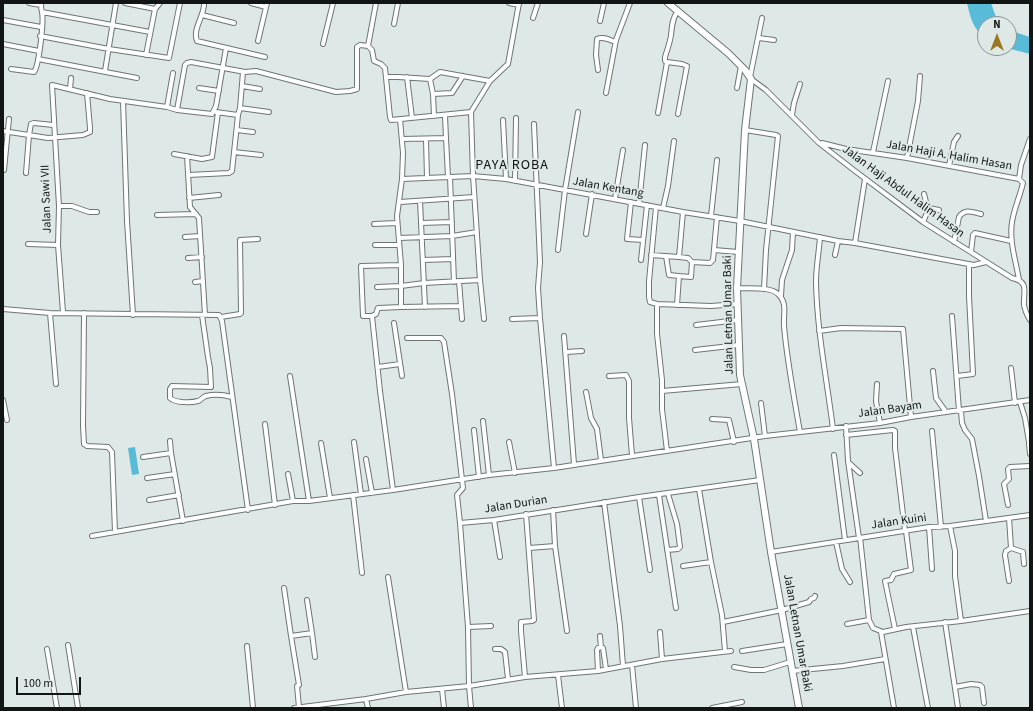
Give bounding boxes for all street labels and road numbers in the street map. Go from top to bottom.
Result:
street label: Jalan Haji A. Halim Hasan [885,138,1013,174]
street label: Jalan Haji Abdul Halim Hasan [839,143,967,241]
street label: Jalan Sawi VII [39,164,55,234]
street label: Jalan Kentang [571,175,645,201]
street label: Jalan Letnan Umar Baki [721,255,737,375]
street label: Jalan Bayam [857,398,923,422]
street label: Jalan Durian [484,493,548,517]
street label: Jalan Kuini [870,511,928,533]
street label: Jalan Letnan Umar Baki [780,573,814,693]

